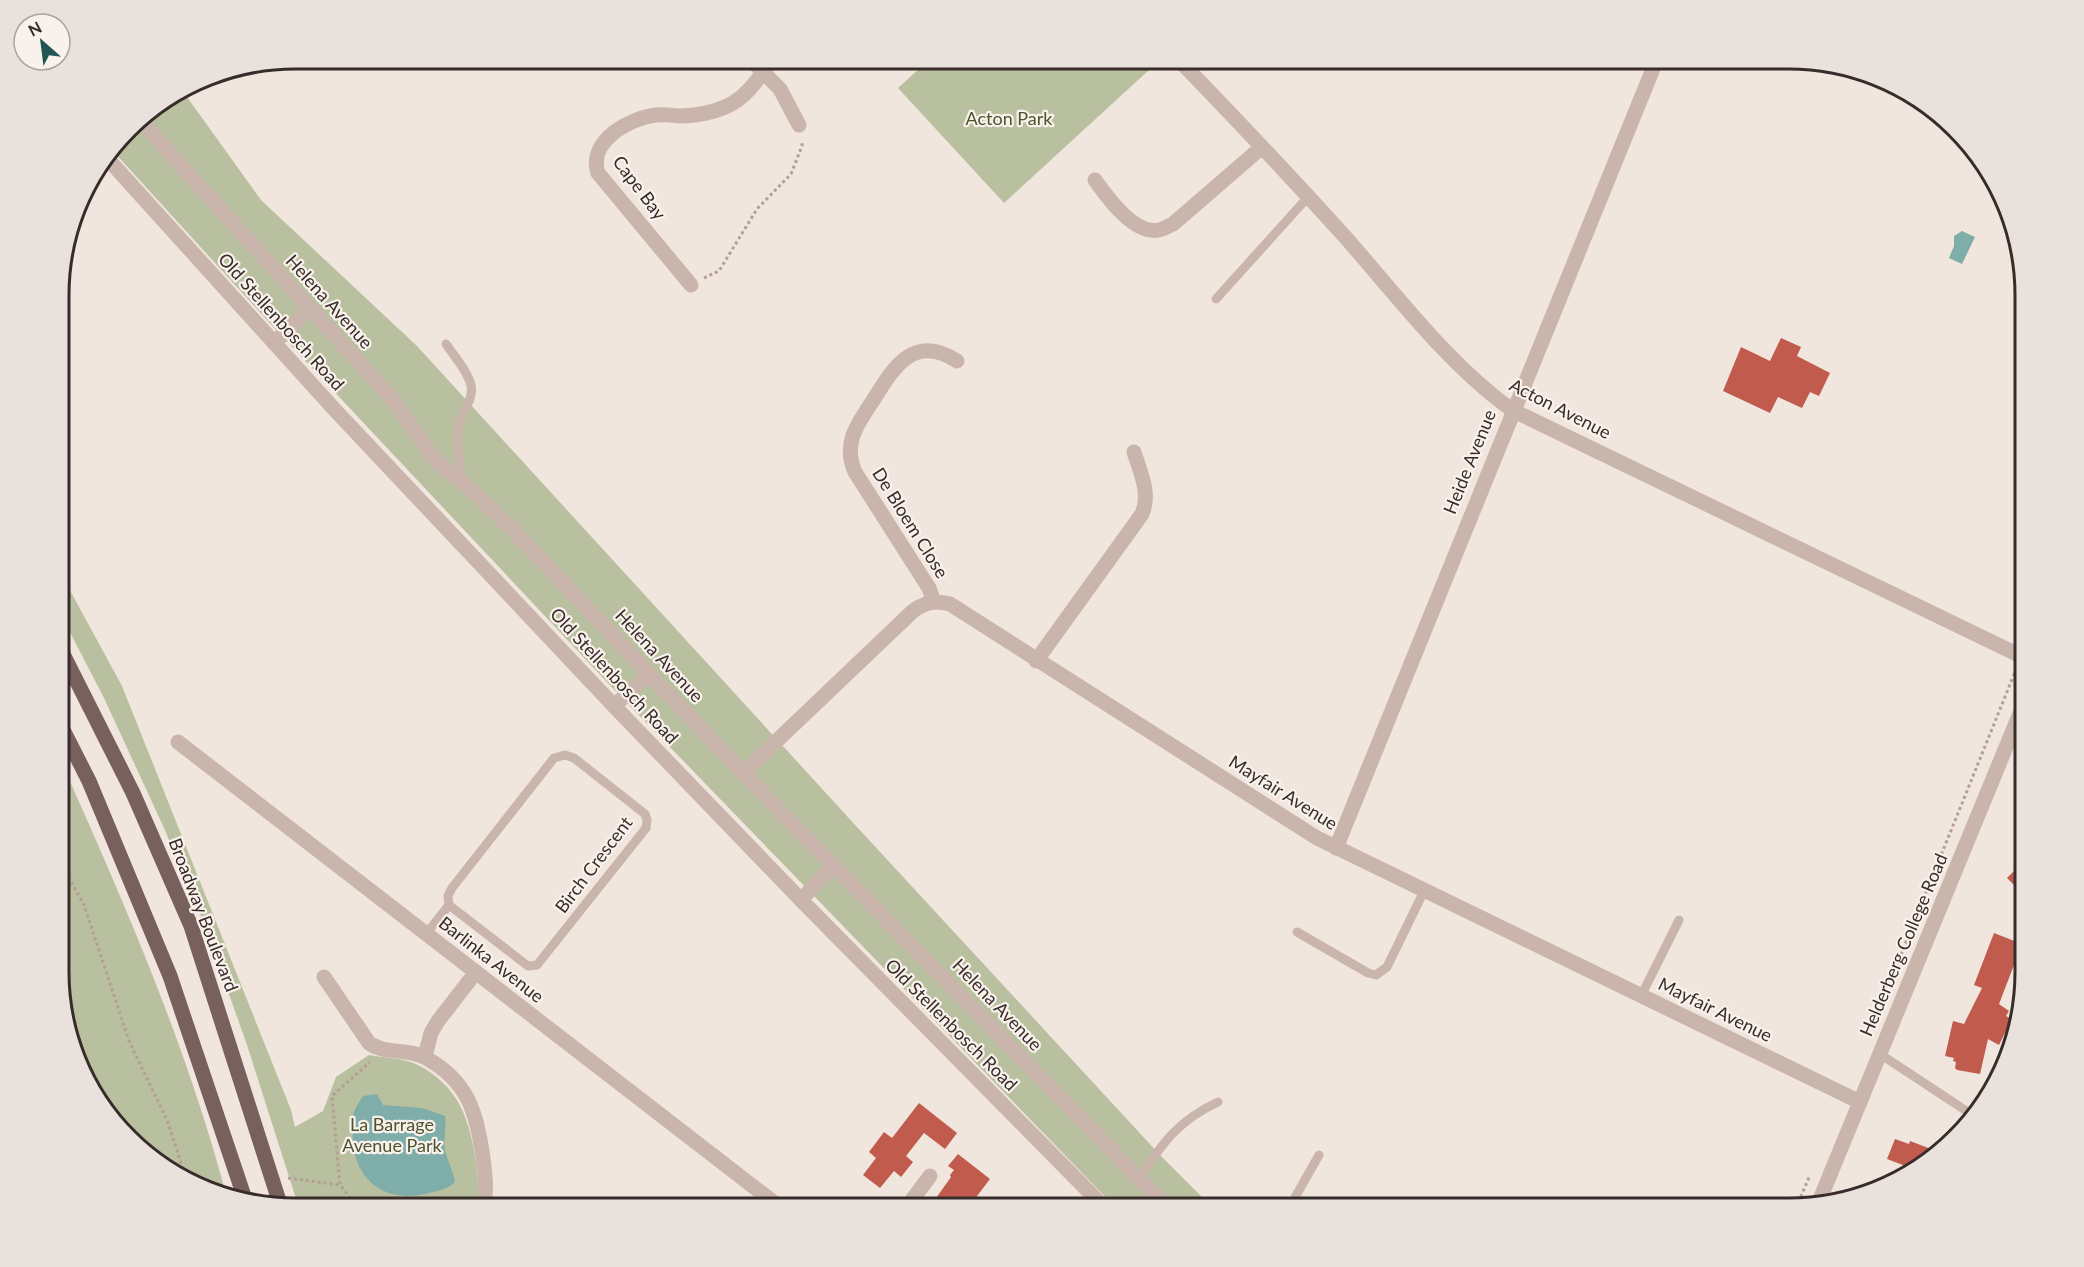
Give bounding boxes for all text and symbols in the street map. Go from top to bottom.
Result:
north arrow [12,12,72,72]
text: N [25,17,45,40]
park label: Acton Park [966,107,1053,129]
street label: Cape Bay [609,151,671,224]
street label: Old Stellenbosch Road [214,248,349,395]
street label: Helena Avenue [282,250,378,353]
street label: Acton Avenue [1506,373,1615,443]
street label: Heide Avenue [1438,406,1500,517]
street label: De Bloem Close [868,463,954,582]
street label: Old Stellenbosch Road [546,603,683,748]
street label: Helena Avenue [611,604,708,706]
street label: Mayfair Avenue [1225,750,1342,834]
street label: Birch Crescent [550,811,637,917]
street label: Broadway Boulevard [165,835,243,995]
street label: Helderberg College Road [1855,850,1952,1039]
street label: Barlinka Avenue [435,911,549,1007]
street label: Old Stellenbosch Road [881,954,1022,1095]
street label: Helena Avenue [948,954,1047,1055]
street label: Mayfair Avenue [1655,972,1776,1046]
park label: La Barrage Avenue Park [342,1113,443,1156]

